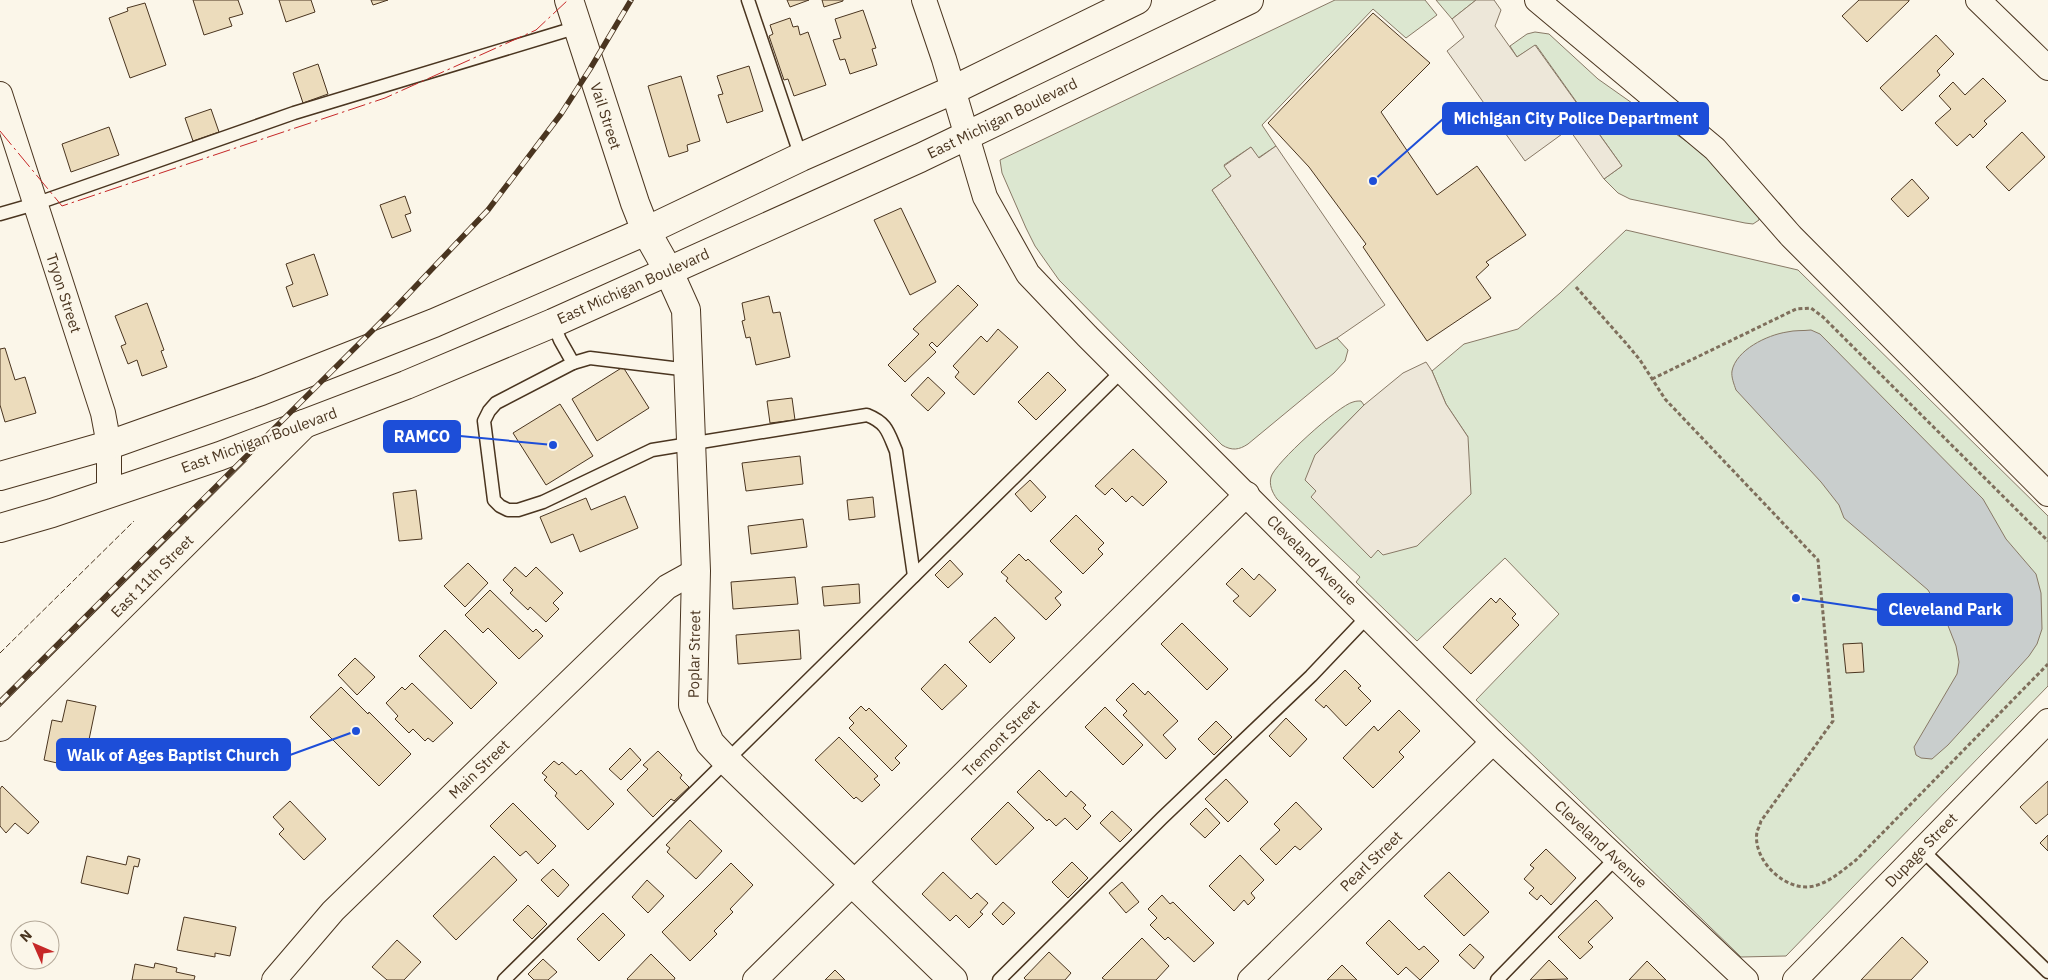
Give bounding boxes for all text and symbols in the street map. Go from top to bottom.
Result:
street label: East Michigan Boulevard [924,73,1080,163]
street label: Vail Street [586,80,626,152]
callout: Michigan City Police Department [1443,103,1708,134]
text: Michigan City Police Department [1454,108,1698,128]
street label: East Michigan Boulevard [554,244,712,328]
street label: Tryon Street [42,251,86,335]
street label: East Michigan Boulevard [178,403,340,477]
callout: RAMCO [384,421,460,452]
text: RAMCO [394,426,450,446]
street label: Cleveland Avenue [1263,511,1361,609]
street label: East 11th Street [107,531,197,621]
callout: Cleveland Park [1878,594,2012,625]
text: Cleveland Park [1888,599,2003,619]
street label: Poplar Street [684,610,704,698]
street label: Tremont Street [958,695,1044,781]
street label: Main Street [445,735,513,803]
callout: Walk of Ages Baptist Church [57,739,290,770]
text: Walk of Ages Baptist Church [67,745,279,765]
street label: Cleveland Avenue [1551,796,1651,892]
street label: Dupage Street [1881,809,1961,891]
street label: Pearl Street [1336,827,1406,895]
north arrow [10,920,60,970]
text: N [16,926,36,946]

